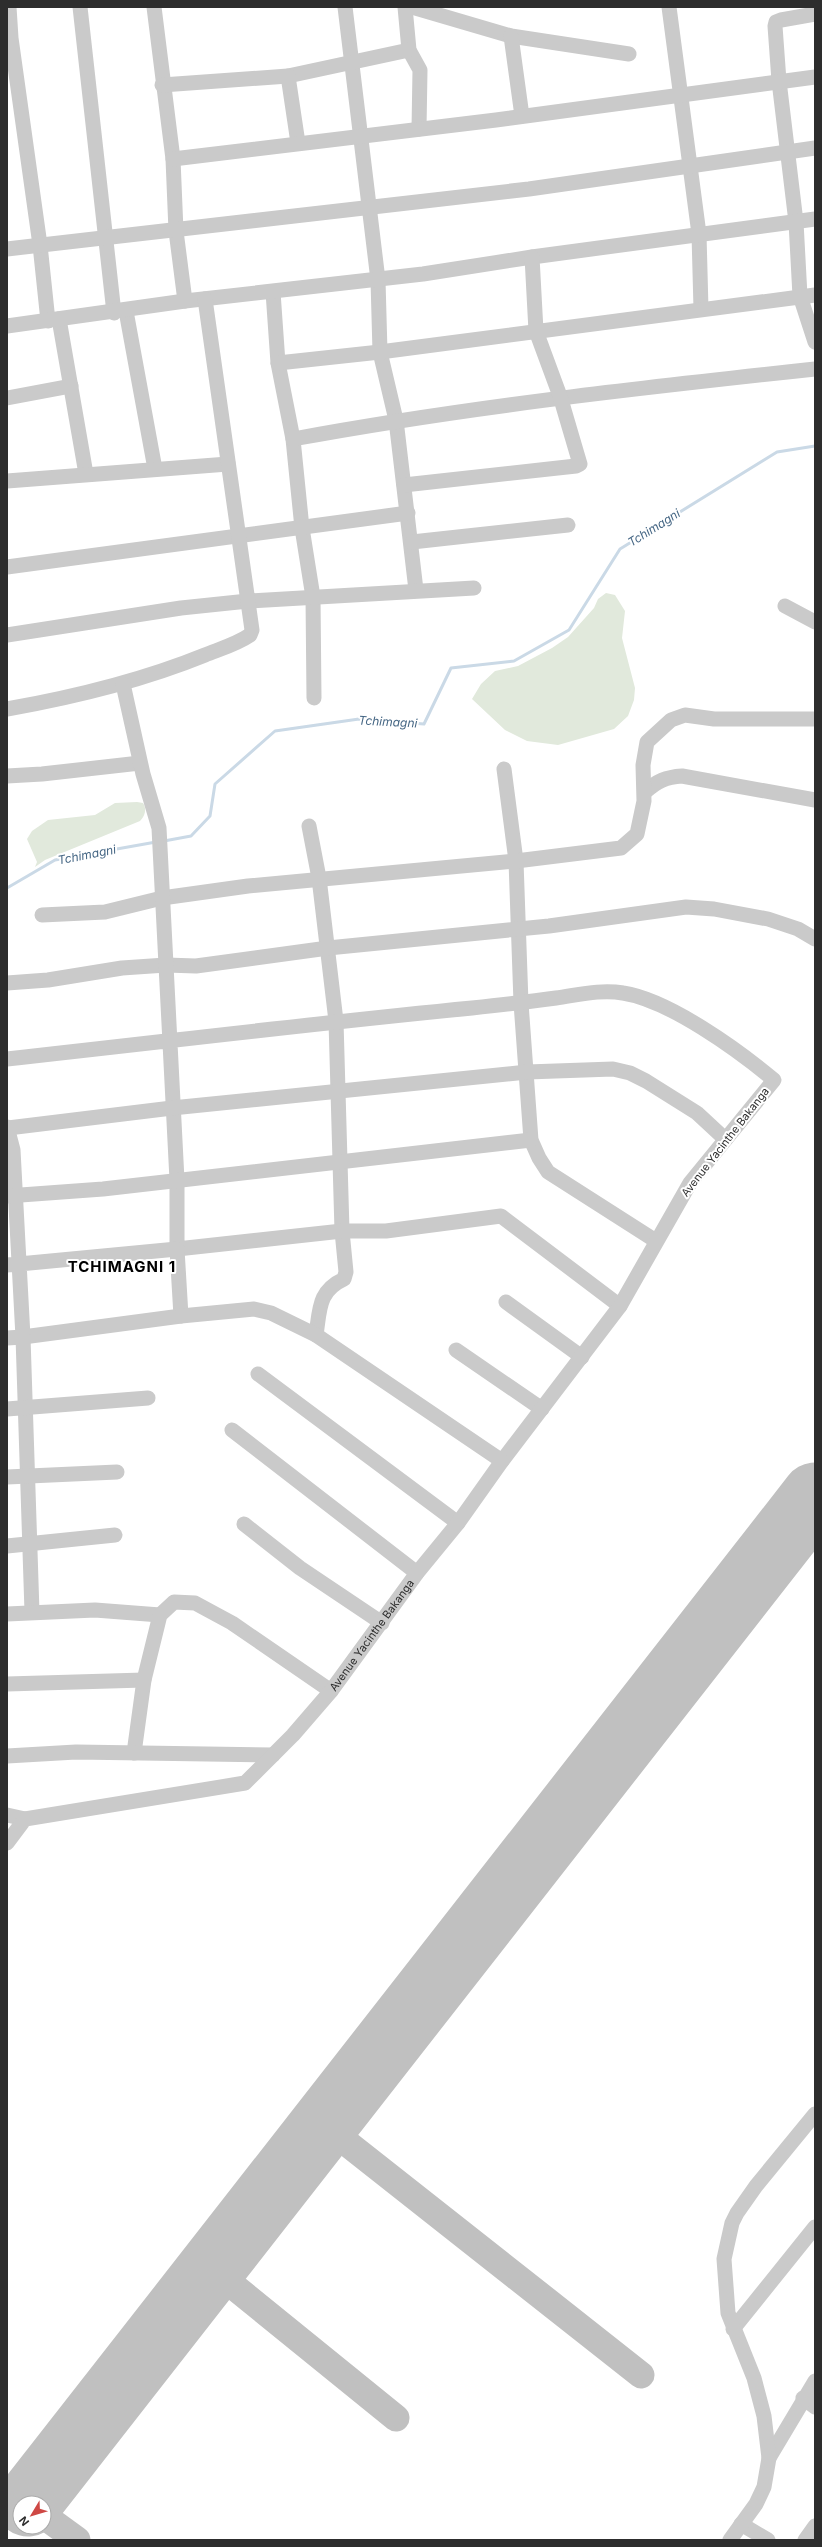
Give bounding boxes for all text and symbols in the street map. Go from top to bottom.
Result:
water label: Tchimagni [625,505,684,550]
water label: Tchimagni [358,712,419,731]
water label: Tchimagni [57,841,118,867]
street label: Avenue Yacinthe Bakanga [678,1085,772,1199]
district label: TCHIMAGNI 1 [68,1257,176,1276]
street label: Avenue Yacinthe Bakanga [326,1577,417,1694]
north arrow [12,2495,52,2535]
text: N [16,2514,32,2529]

